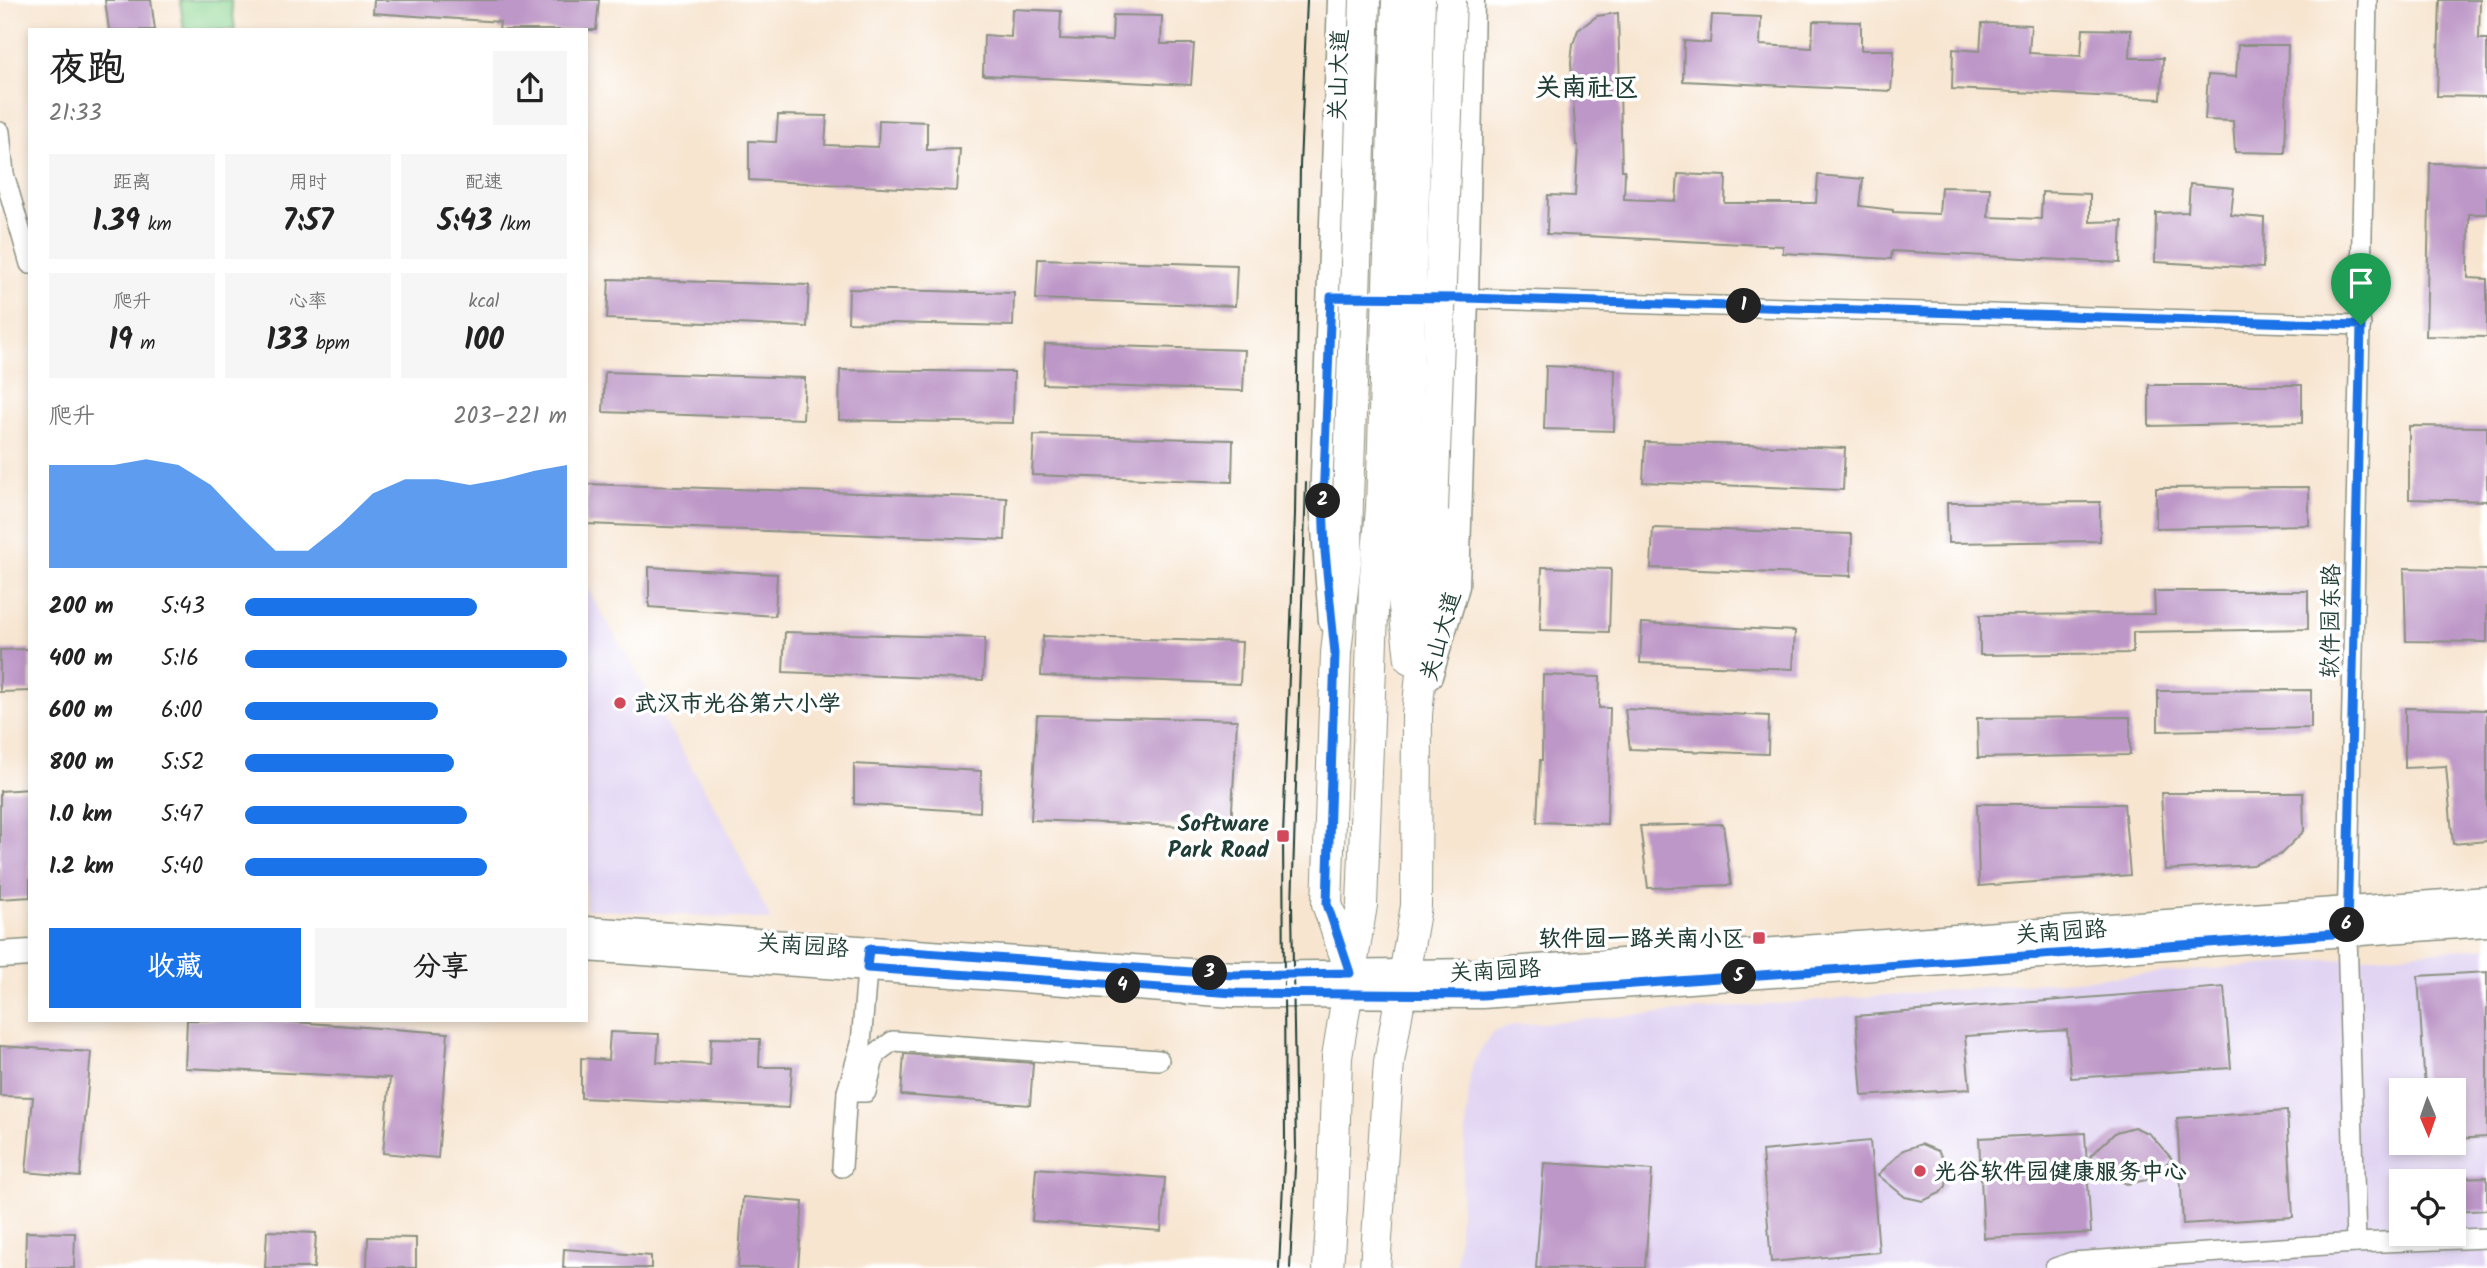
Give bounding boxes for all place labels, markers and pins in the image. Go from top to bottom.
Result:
pin [2331,253,2391,325]
pin: 1 [1726,288,1762,324]
pin: 2 [1306,484,1340,518]
place label: 武汉市光谷第六小学 [634,687,841,723]
marker: 武汉市光谷第六小学 [612,695,628,711]
place label: Software Park Road [1168,807,1270,869]
marker: Software Park Road [1275,828,1291,844]
pin: 6 [2330,908,2364,942]
place label: 软件园一路关南小区 [1538,922,1745,958]
marker: 软件园一路关南小区 [1751,930,1767,946]
pin: 3 [1192,956,1228,990]
pin: 5 [1722,960,1756,995]
pin: 4 [1106,968,1140,1004]
place label: 光谷软件园健康服务中心 [1934,1155,2187,1191]
marker: 光谷软件园健康服务中心 [1912,1163,1928,1179]

